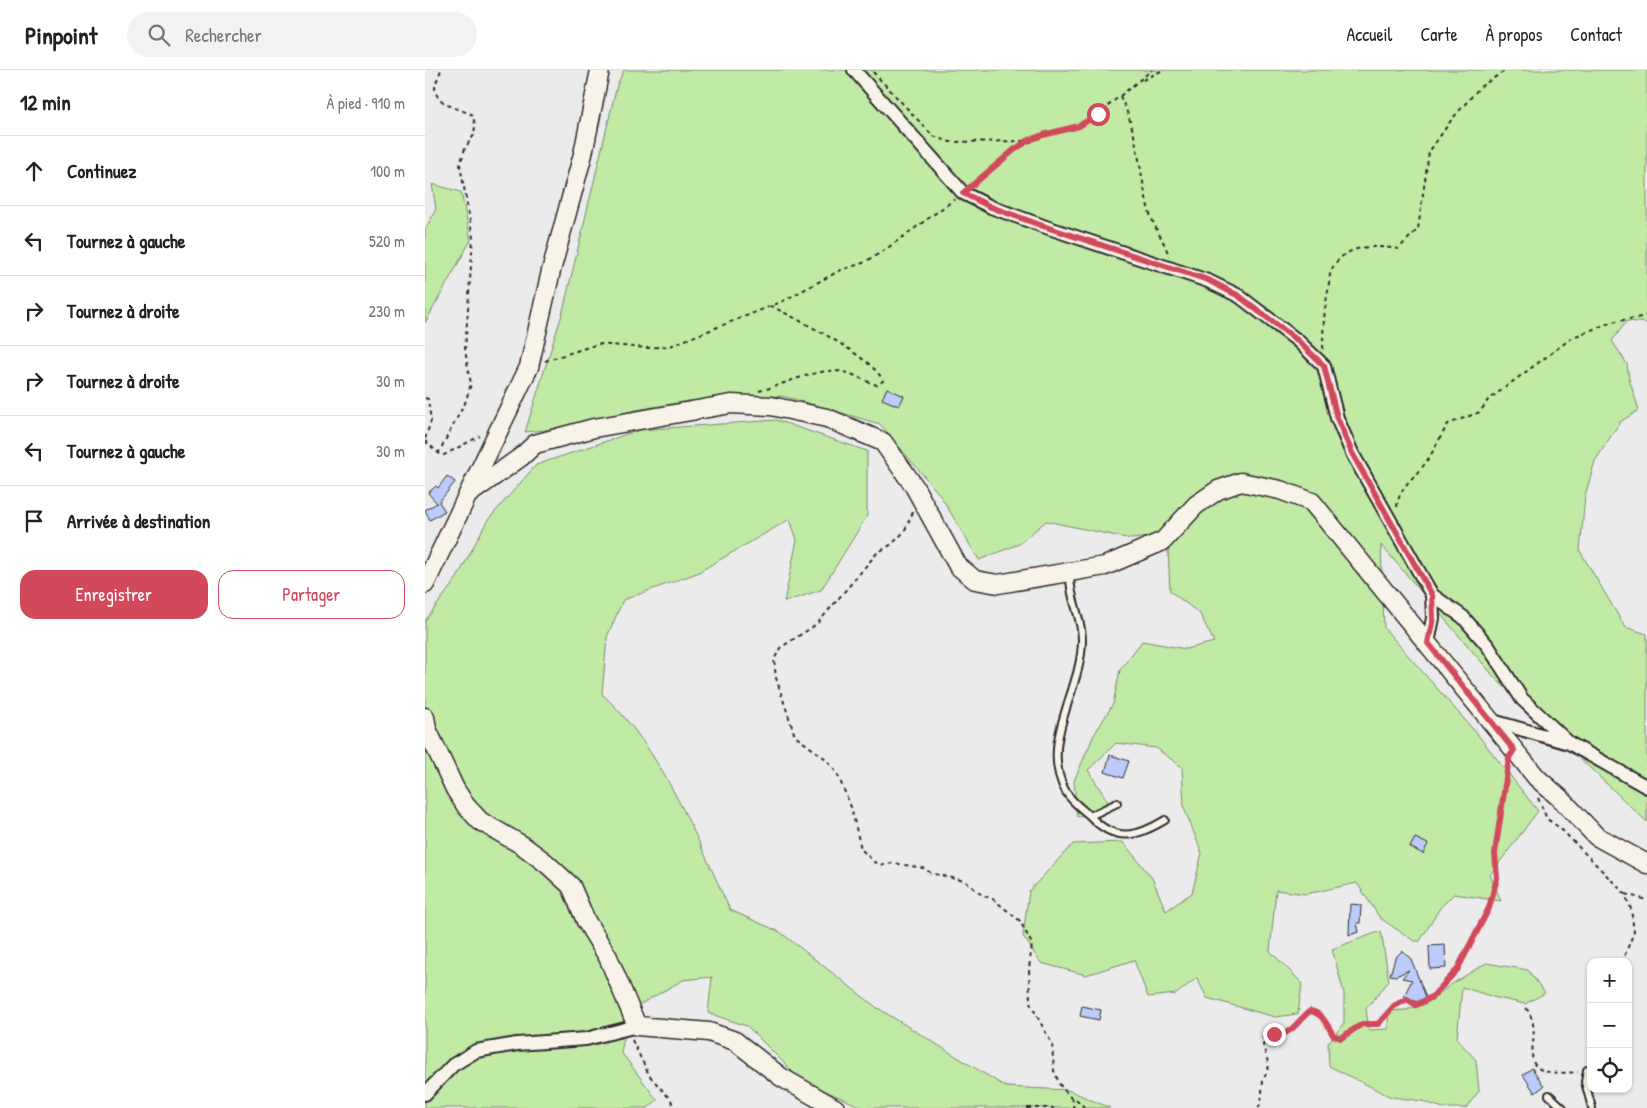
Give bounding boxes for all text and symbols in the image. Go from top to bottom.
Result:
search box [127,12,477,57]
text: Pinpoint [25,19,97,51]
icon: search [145,21,173,49]
text: Rechercher [185,22,262,48]
text: Accueil [1346,22,1392,47]
text: Carte [1420,22,1458,47]
text: À propos [1486,22,1542,47]
text: Contact [1570,22,1622,47]
text: 12 min [20,88,71,117]
text: À pied · 910 m [327,92,405,114]
route start [1087,103,1110,126]
icon: ahead [20,157,48,185]
text: Continuez [67,158,136,184]
text: 100 m [370,160,405,182]
icon: left [20,227,48,255]
text: Tournez à gauche [67,228,185,254]
text: 520 m [369,230,405,252]
icon: right [20,297,48,325]
text: Tournez à droite [67,298,180,324]
text: 230 m [369,300,405,322]
icon: right [20,367,48,395]
text: Tournez à droite [67,368,180,394]
text: 30 m [376,370,405,392]
icon: left [20,437,48,465]
text: Tournez à gauche [67,438,185,464]
text: 30 m [376,440,405,462]
icon: arrive [20,507,48,535]
text: Arrivée à destination [67,508,210,534]
button: Enregistrer [20,570,208,619]
button: Partager [218,570,405,619]
map controls [1587,958,1632,1093]
button: + [1587,958,1632,1003]
button: − [1587,1003,1632,1048]
route end [1263,1023,1286,1046]
button: locate [1587,1048,1632,1093]

